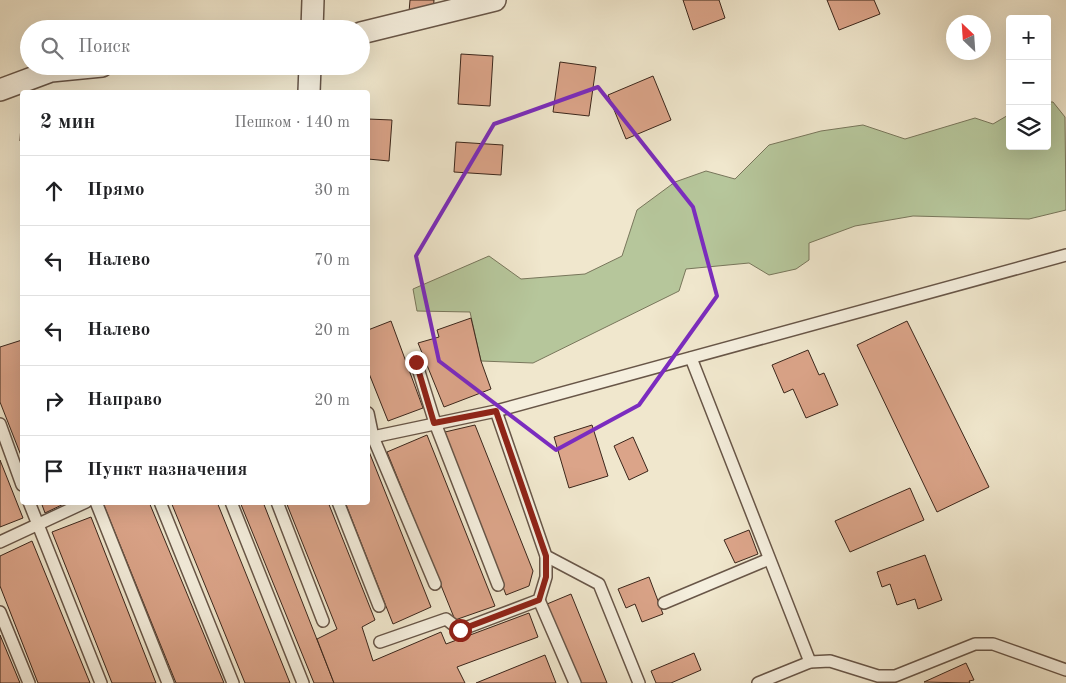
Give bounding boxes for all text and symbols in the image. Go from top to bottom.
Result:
north arrow [946,15,991,60]
map controls [1006,15,1051,150]
button: + [1006,15,1051,60]
search box [20,20,370,75]
icon: search [38,34,66,62]
text: Поиск [78,38,130,57]
button: − [1006,60,1051,105]
button: layers [1006,105,1051,150]
text: 2 мин [40,112,95,133]
text: Пешком · 140 m [234,115,350,131]
icon: ahead [40,177,68,205]
text: Прямо [87,181,145,200]
text: 30 m [314,183,350,199]
icon: left [40,247,68,275]
text: Налево [87,251,150,270]
text: 70 m [314,253,350,269]
icon: left [40,317,68,345]
text: Налево [87,321,150,340]
text: 20 m [314,323,350,339]
route end [405,351,428,374]
icon: right [40,387,68,415]
text: Направо [87,391,162,410]
text: 20 m [314,393,350,409]
icon: arrive [40,457,68,485]
text: Пункт назначения [87,461,247,480]
route start [449,619,472,642]

